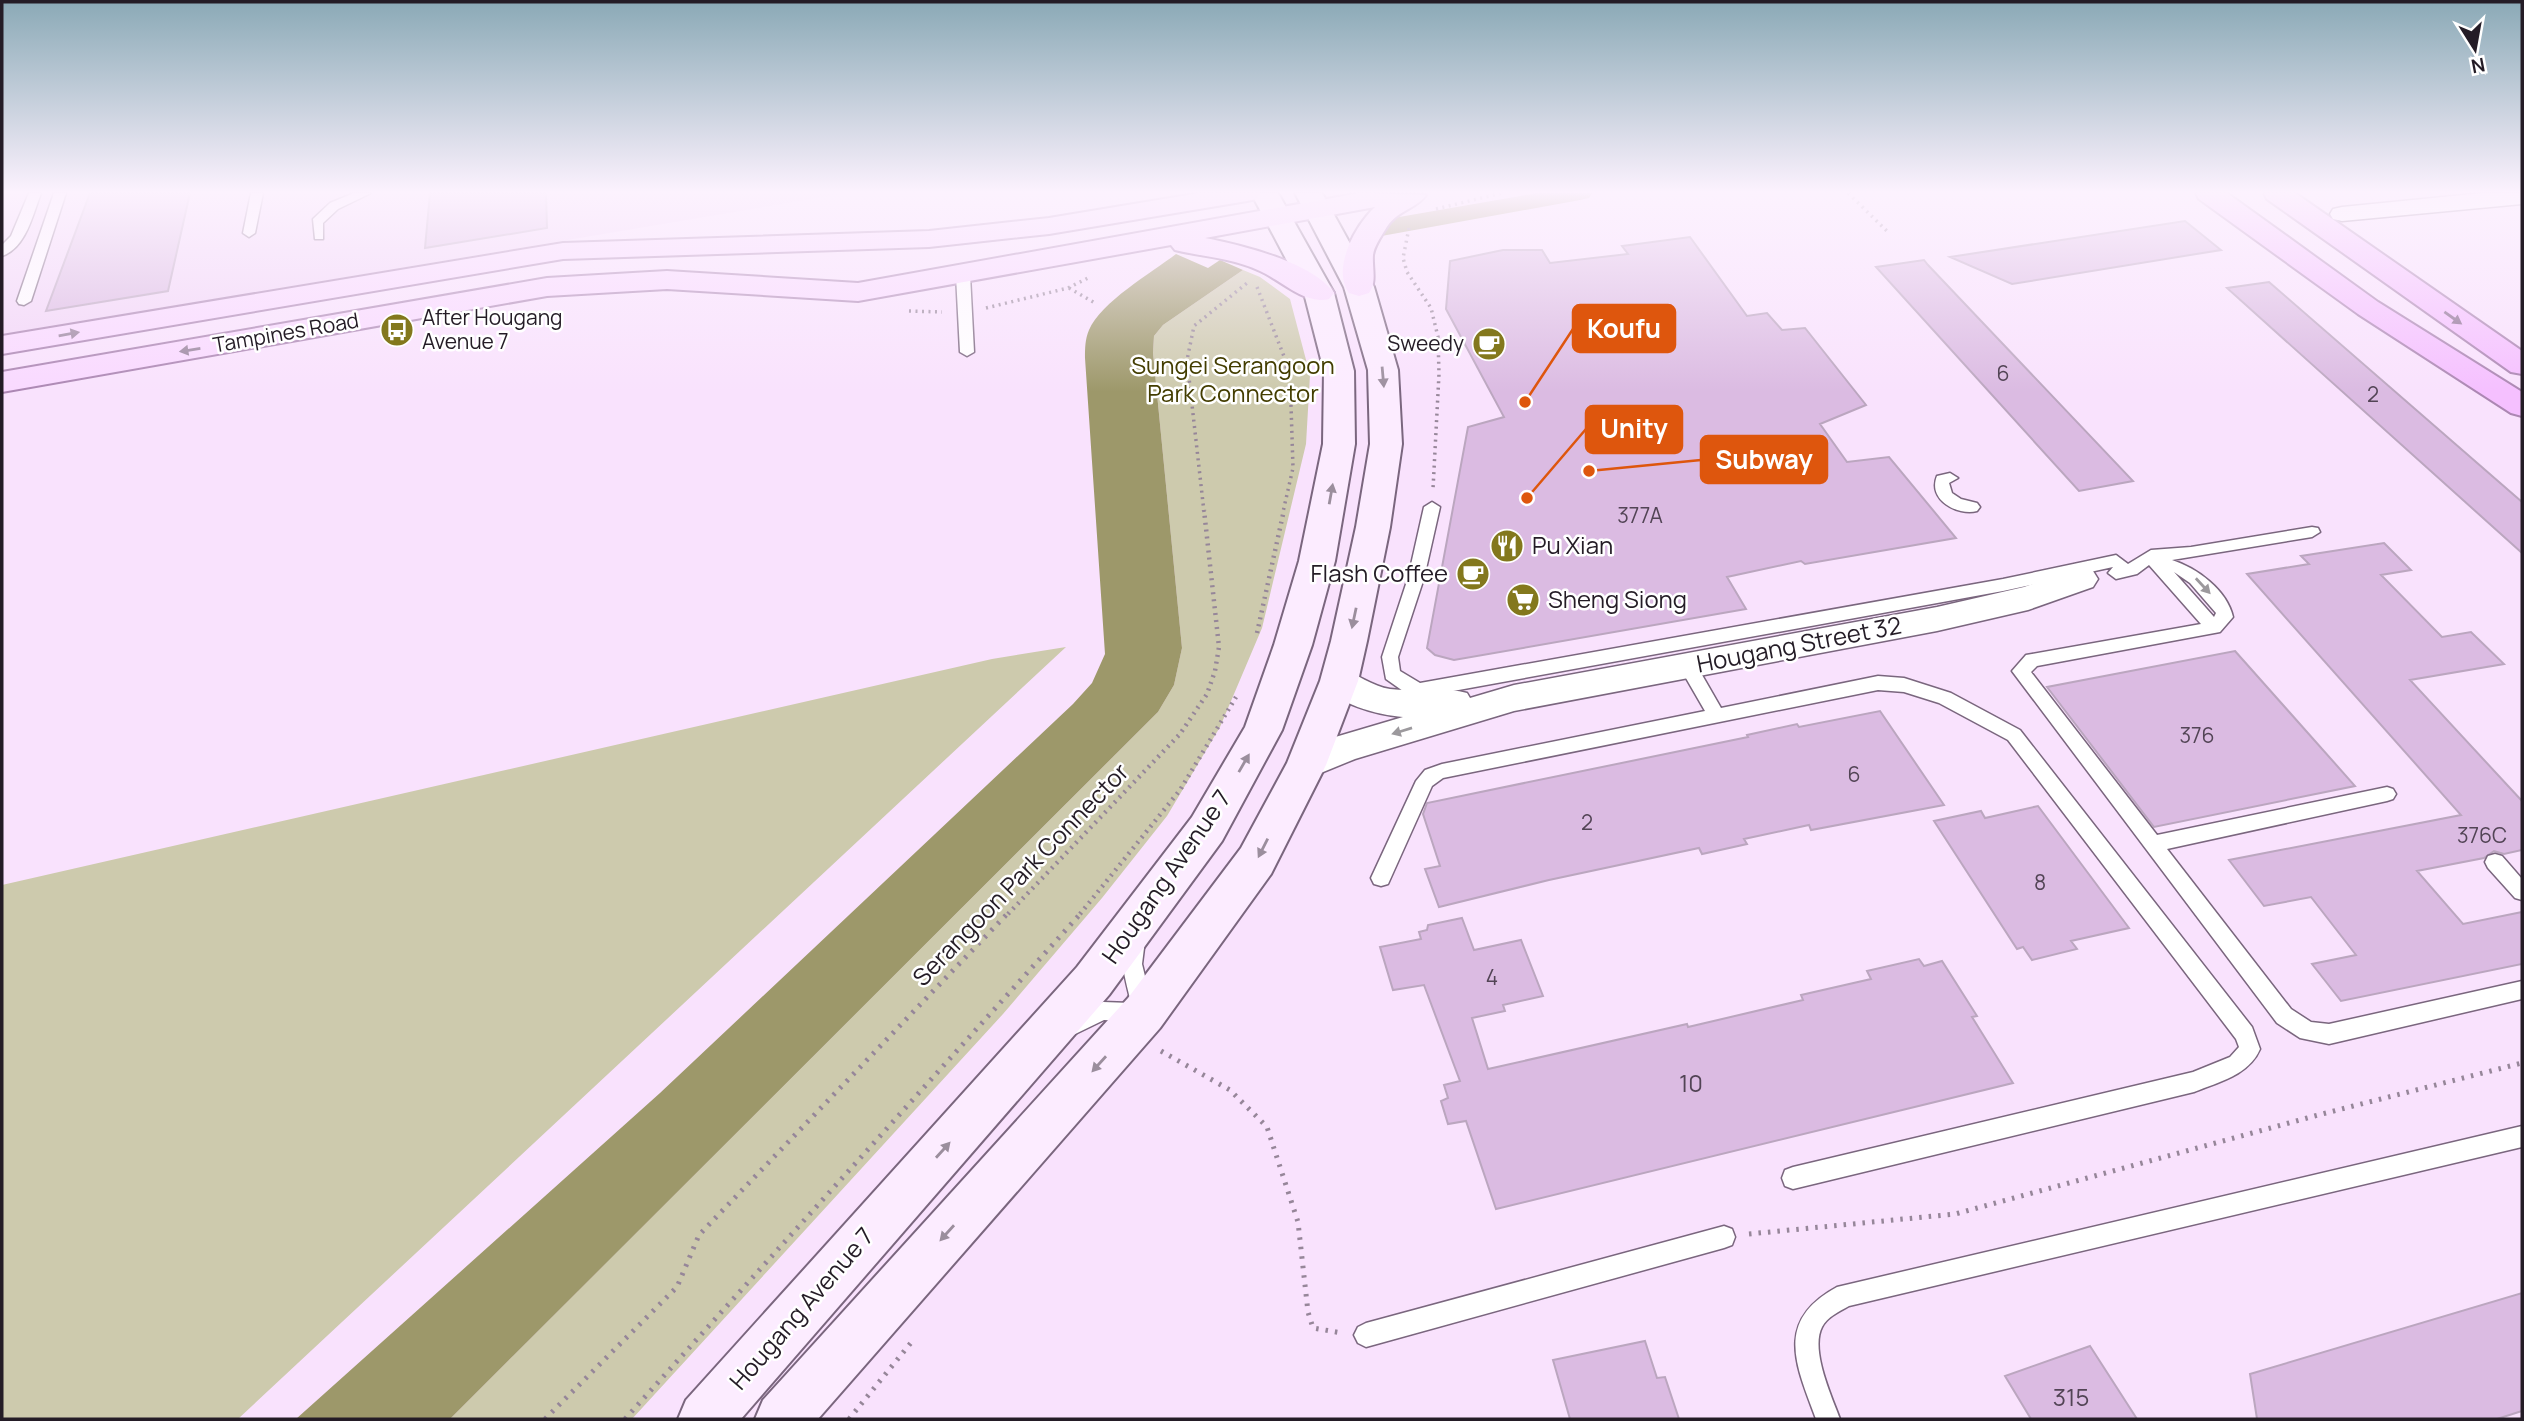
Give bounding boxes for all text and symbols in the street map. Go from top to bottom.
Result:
north arrow [2440,14,2510,84]
text: N [2469,52,2487,80]
place label: After Hougang Avenue 7 [422,303,563,355]
street label: Tampines Road [211,305,361,359]
callout: Koufu [1573,305,1675,352]
text: Koufu [1587,310,1661,346]
bus stop icon: After Hougang Avenue 7 [378,311,416,349]
one-way arrow [2444,311,2462,325]
cafe icon: Sweedy [1470,325,1508,363]
one-way arrow [58,328,80,339]
place label: Sweedy [1387,329,1464,357]
one-way arrow [179,345,201,356]
park label: Sungei Serangoon Park Connector [1131,348,1335,409]
house number: 6 [1996,359,2010,387]
one-way arrow [1378,366,1389,388]
house number: 2 [2367,380,2379,408]
callout: Unity [1586,406,1682,453]
text: Unity [1600,410,1668,446]
callout: Subway [1701,436,1827,483]
text: Subway [1715,441,1813,477]
one-way arrow [1325,483,1336,505]
house number: 377A [1617,501,1663,529]
restaurant icon: Pu Xian [1488,527,1526,565]
place label: Pu Xian [1532,528,1613,561]
cafe icon: Flash Coffee [1454,555,1492,593]
place label: Flash Coffee [1310,556,1448,589]
one-way arrow [2195,577,2211,594]
supermarket icon: Sheng Siong [1504,581,1542,619]
place label: Sheng Siong [1548,582,1687,615]
one-way arrow [1349,607,1360,629]
street label: Hougang Street 32 [1694,607,1904,680]
house number: 376 [2179,721,2215,749]
one-way arrow [1391,727,1412,737]
one-way arrow [1238,753,1250,772]
street label: Serangoon Park Connector [905,755,1136,993]
house number: 6 [1847,760,1861,788]
street label: Hougang Avenue 7 [1094,783,1238,969]
house number: 2 [1581,808,1593,836]
house number: 376C [2457,821,2507,849]
one-way arrow [1258,838,1269,858]
house number: 8 [2034,868,2046,896]
house number: 4 [1486,963,1498,991]
one-way arrow [1091,1055,1107,1073]
house number: 10 [1679,1066,1703,1099]
one-way arrow [935,1141,951,1159]
street label: Hougang Avenue 7 [721,1220,880,1396]
one-way arrow [939,1224,955,1241]
house number: 315 [2053,1380,2089,1413]

